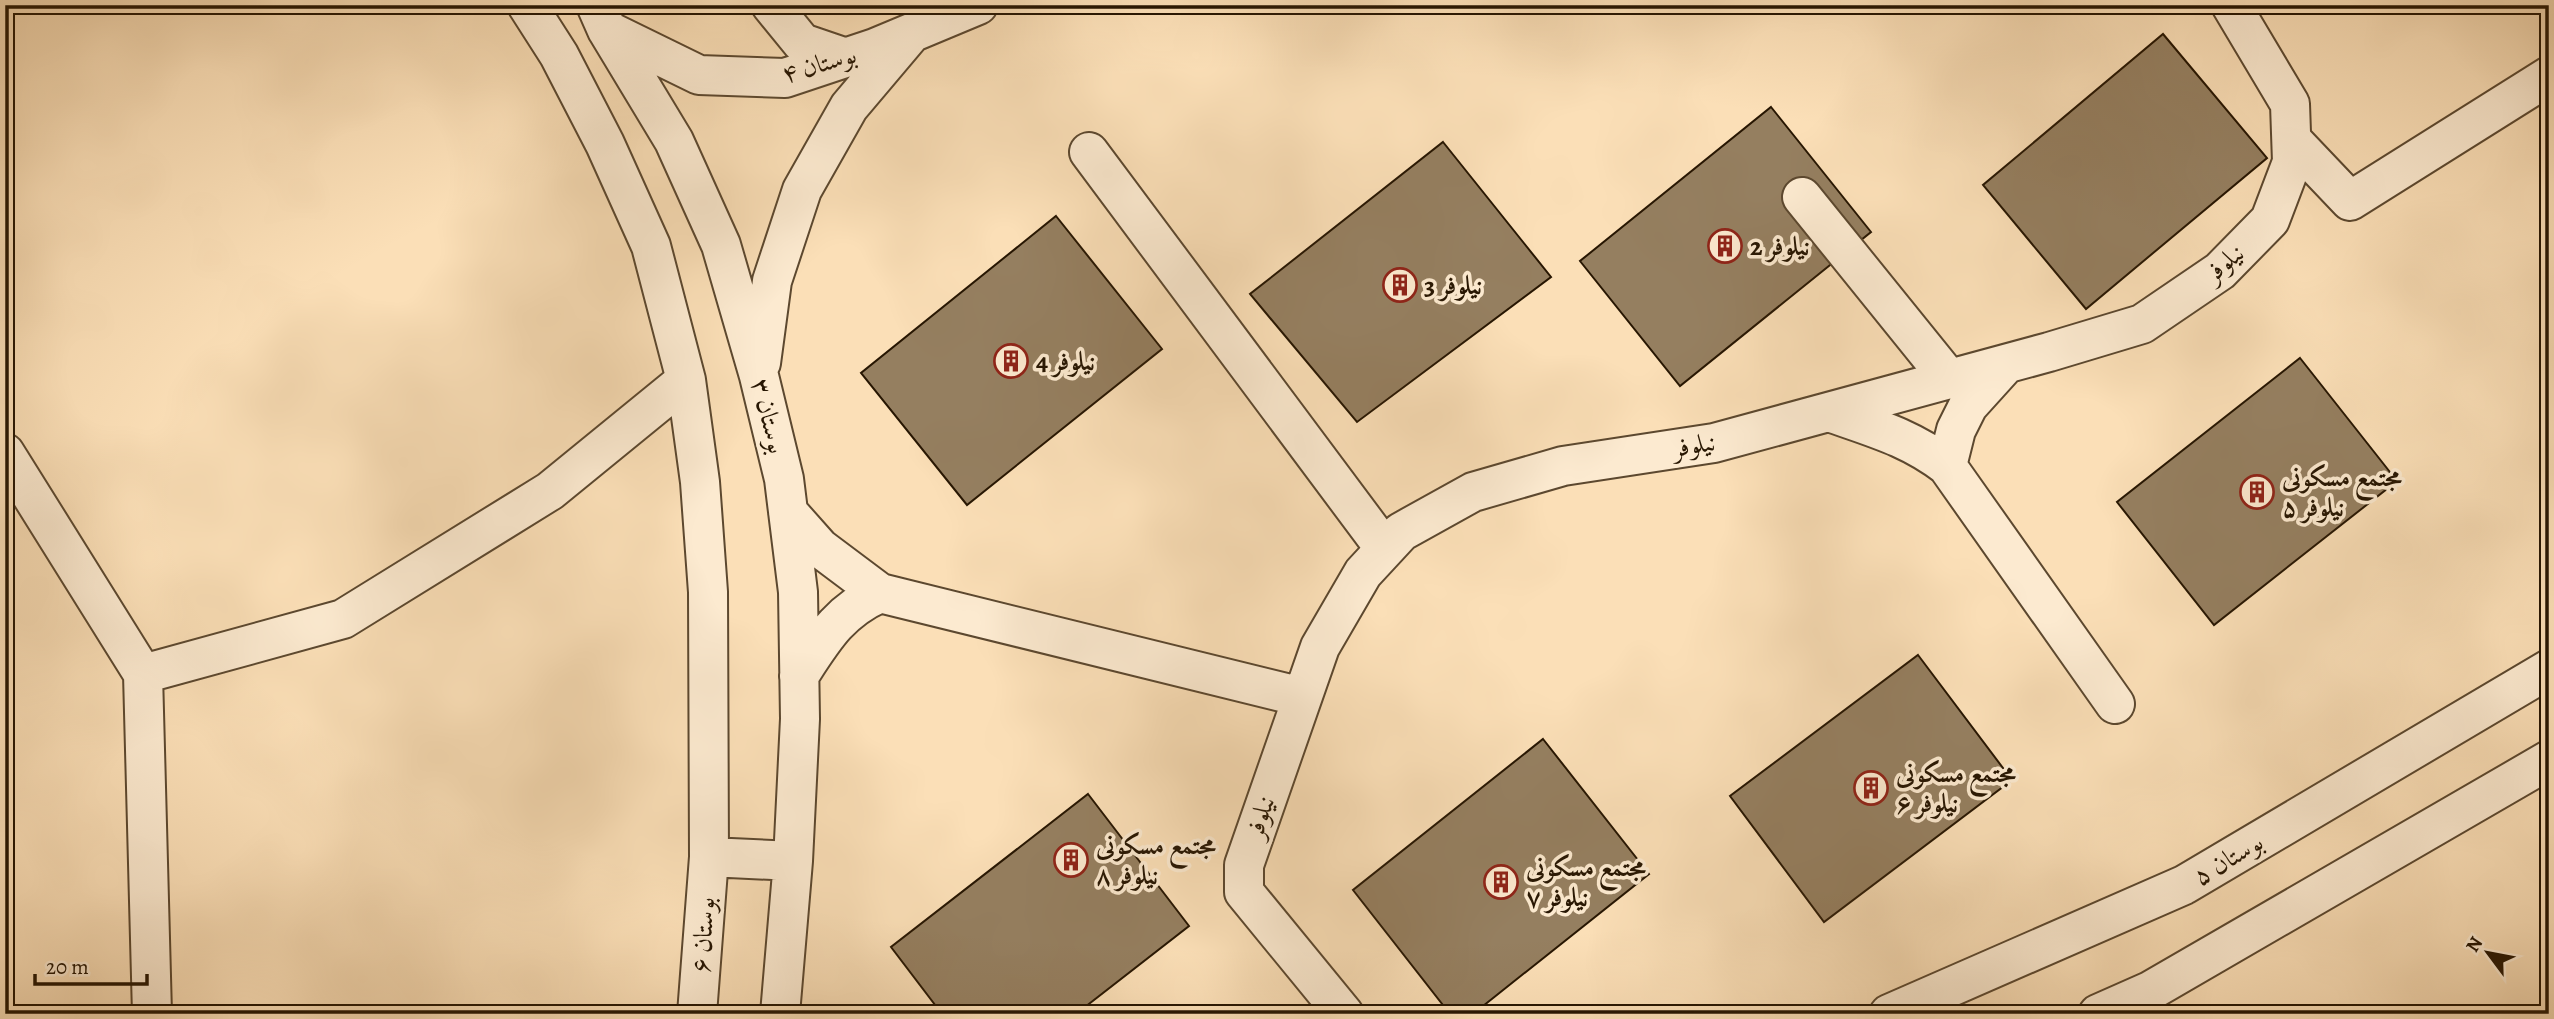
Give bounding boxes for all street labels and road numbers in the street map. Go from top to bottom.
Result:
street label: بوستان ۴ [778,37,860,91]
street label: نیلوفر [2194,236,2252,292]
street label: بوستان ۳ [743,375,795,457]
street label: نیلوفر [1667,424,1718,466]
street label: نیلوفر [1236,791,1283,846]
street label: بوستان ۵ [2186,824,2270,894]
street label: بوستان ۶ [683,896,723,974]

